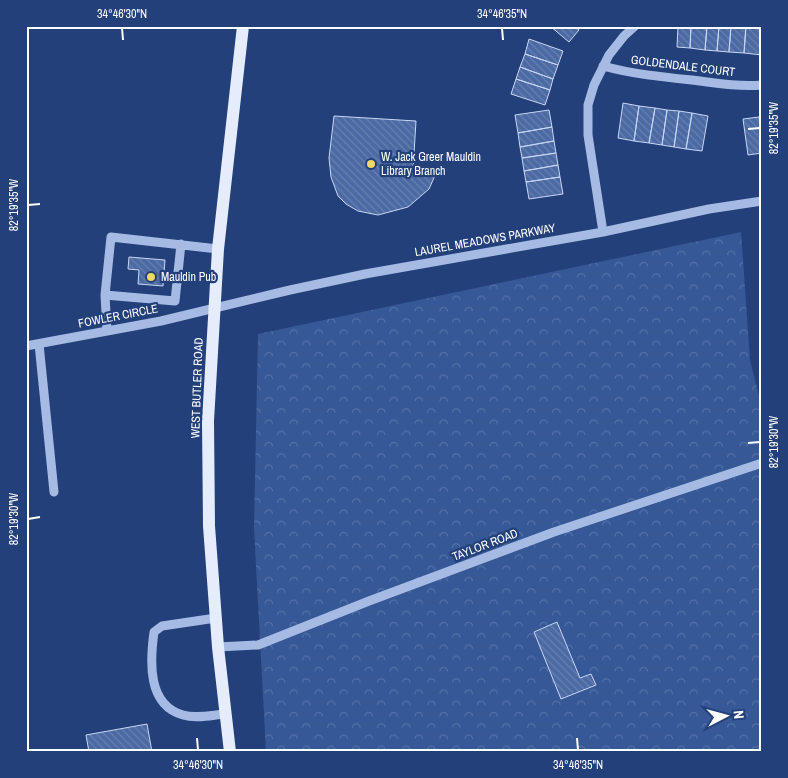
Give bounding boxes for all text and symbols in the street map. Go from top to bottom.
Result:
text: 34°46'30"N [97,6,147,22]
text: 34°46'35"N [477,6,527,22]
street label: GOLDENDALE COURT [630,52,736,80]
text: 82°19'35"W [766,101,782,154]
place label: W. Jack Greer Mauldin Library Branch [381,149,481,179]
marker: W. Jack Greer Mauldin Library Branch [365,158,377,170]
text: 82°19'35"W [6,178,22,231]
street label: LAUREL MEADOWS PARKWAY [413,220,557,260]
place label: Mauldin Pub [161,269,216,285]
marker: Mauldin Pub [145,271,157,283]
street label: FOWLER CIRCLE [77,300,159,332]
street label: WEST BUTLER ROAD [187,337,207,439]
text: 82°19'30"W [766,415,782,468]
text: 82°19'30"W [6,492,22,545]
street label: TAYLOR ROAD [450,525,520,565]
north arrow [700,690,750,740]
text: N [730,710,748,720]
text: 34°46'30"N [173,757,223,773]
text: 34°46'35"N [553,757,603,773]

